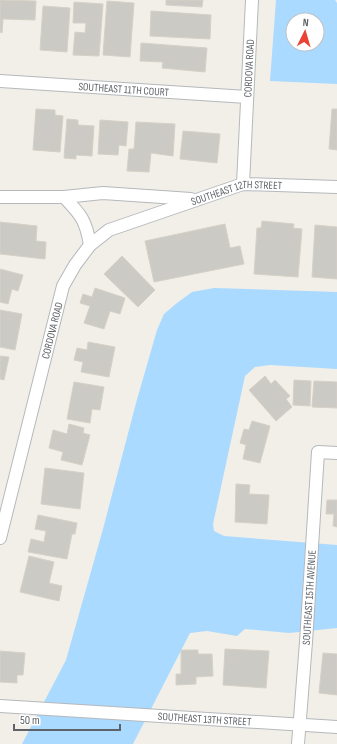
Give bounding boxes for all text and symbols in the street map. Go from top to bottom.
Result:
north arrow [285,12,325,52]
text: N [302,16,309,29]
street label: CORDOVA ROAD [241,39,257,98]
street label: SOUTHEAST 11TH COURT [78,80,170,98]
street label: SOUTHEAST 12TH STREET [189,177,283,208]
street label: CORDOVA ROAD [39,301,65,360]
street label: SOUTHEAST 15TH AVENUE [299,549,318,645]
scale bar [14,706,120,732]
street label: SOUTHEAST 13TH STREET [157,709,252,728]
text: 50 m [20,713,40,728]

